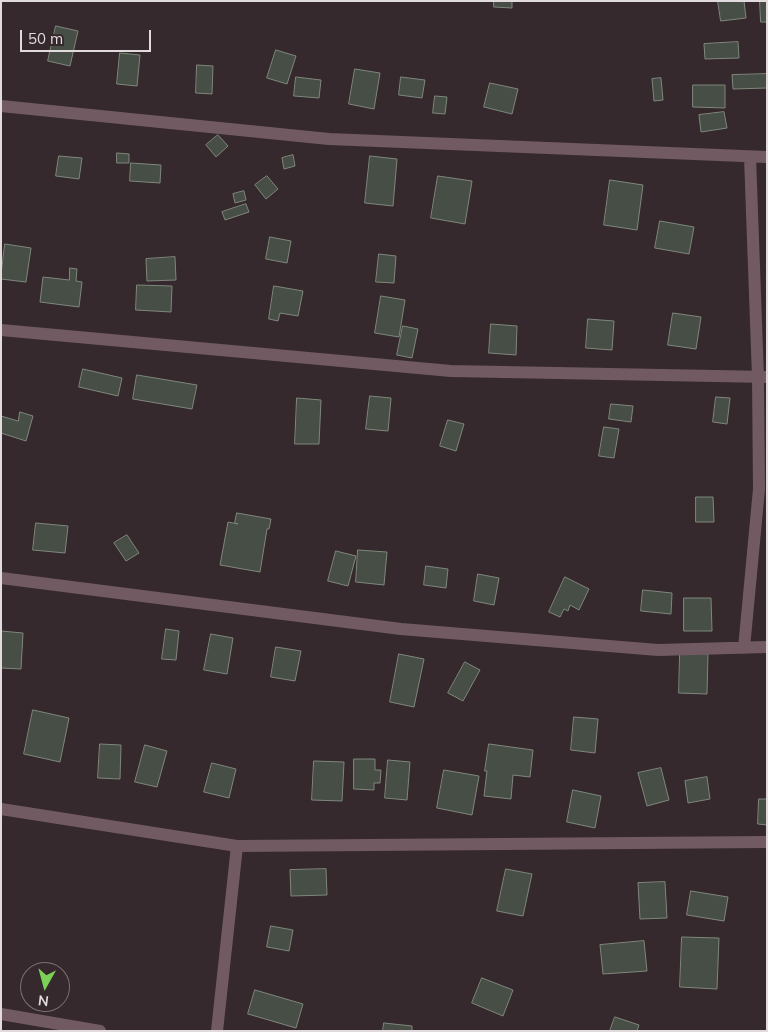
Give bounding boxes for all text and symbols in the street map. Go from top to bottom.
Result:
scale bar [22,20,154,52]
text: 50 m [28,29,63,48]
north arrow [20,962,70,1012]
text: N [37,991,50,1010]

